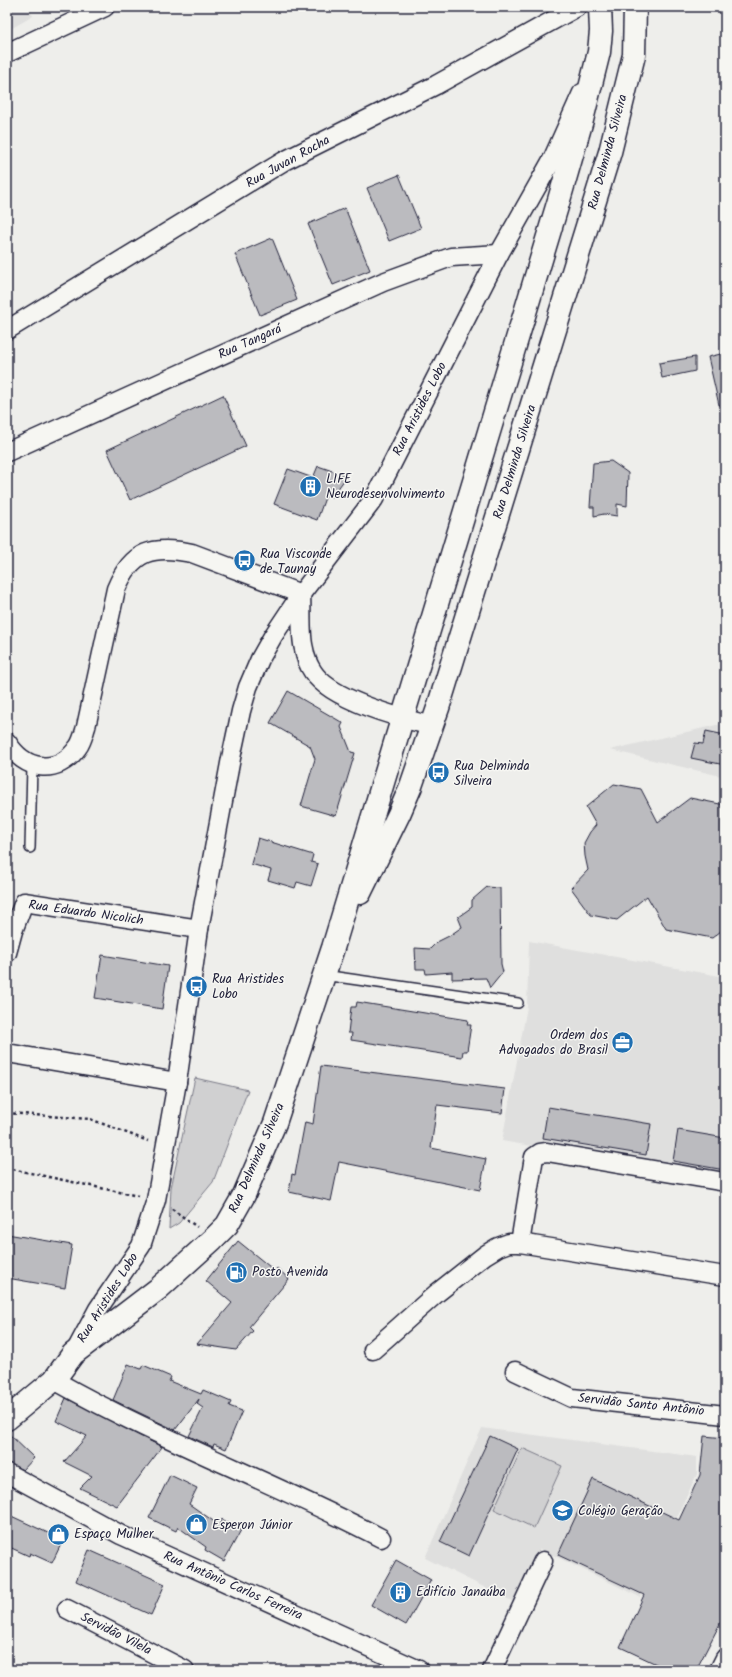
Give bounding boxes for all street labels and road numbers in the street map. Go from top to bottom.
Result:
street label: Rua Delminda Silveira [582,92,634,212]
street label: Rua Juvan Rocha [242,130,334,194]
street label: Rua Tangará [215,318,287,365]
street label: Rua Aristides Lobo [387,358,453,460]
street label: Rua Delminda Silveira [488,402,542,522]
street label: Rua Eduardo Nicolich [27,895,145,931]
street label: Rua Delminda Silveira [223,1099,291,1217]
street label: Rua Aristides Lobo [72,1249,144,1347]
street label: Servidão Santo Antônio [577,1388,705,1422]
street label: Rua Antônio Carlos Ferreira [160,1546,306,1626]
street label: Servidão Vilela [77,1607,155,1661]

